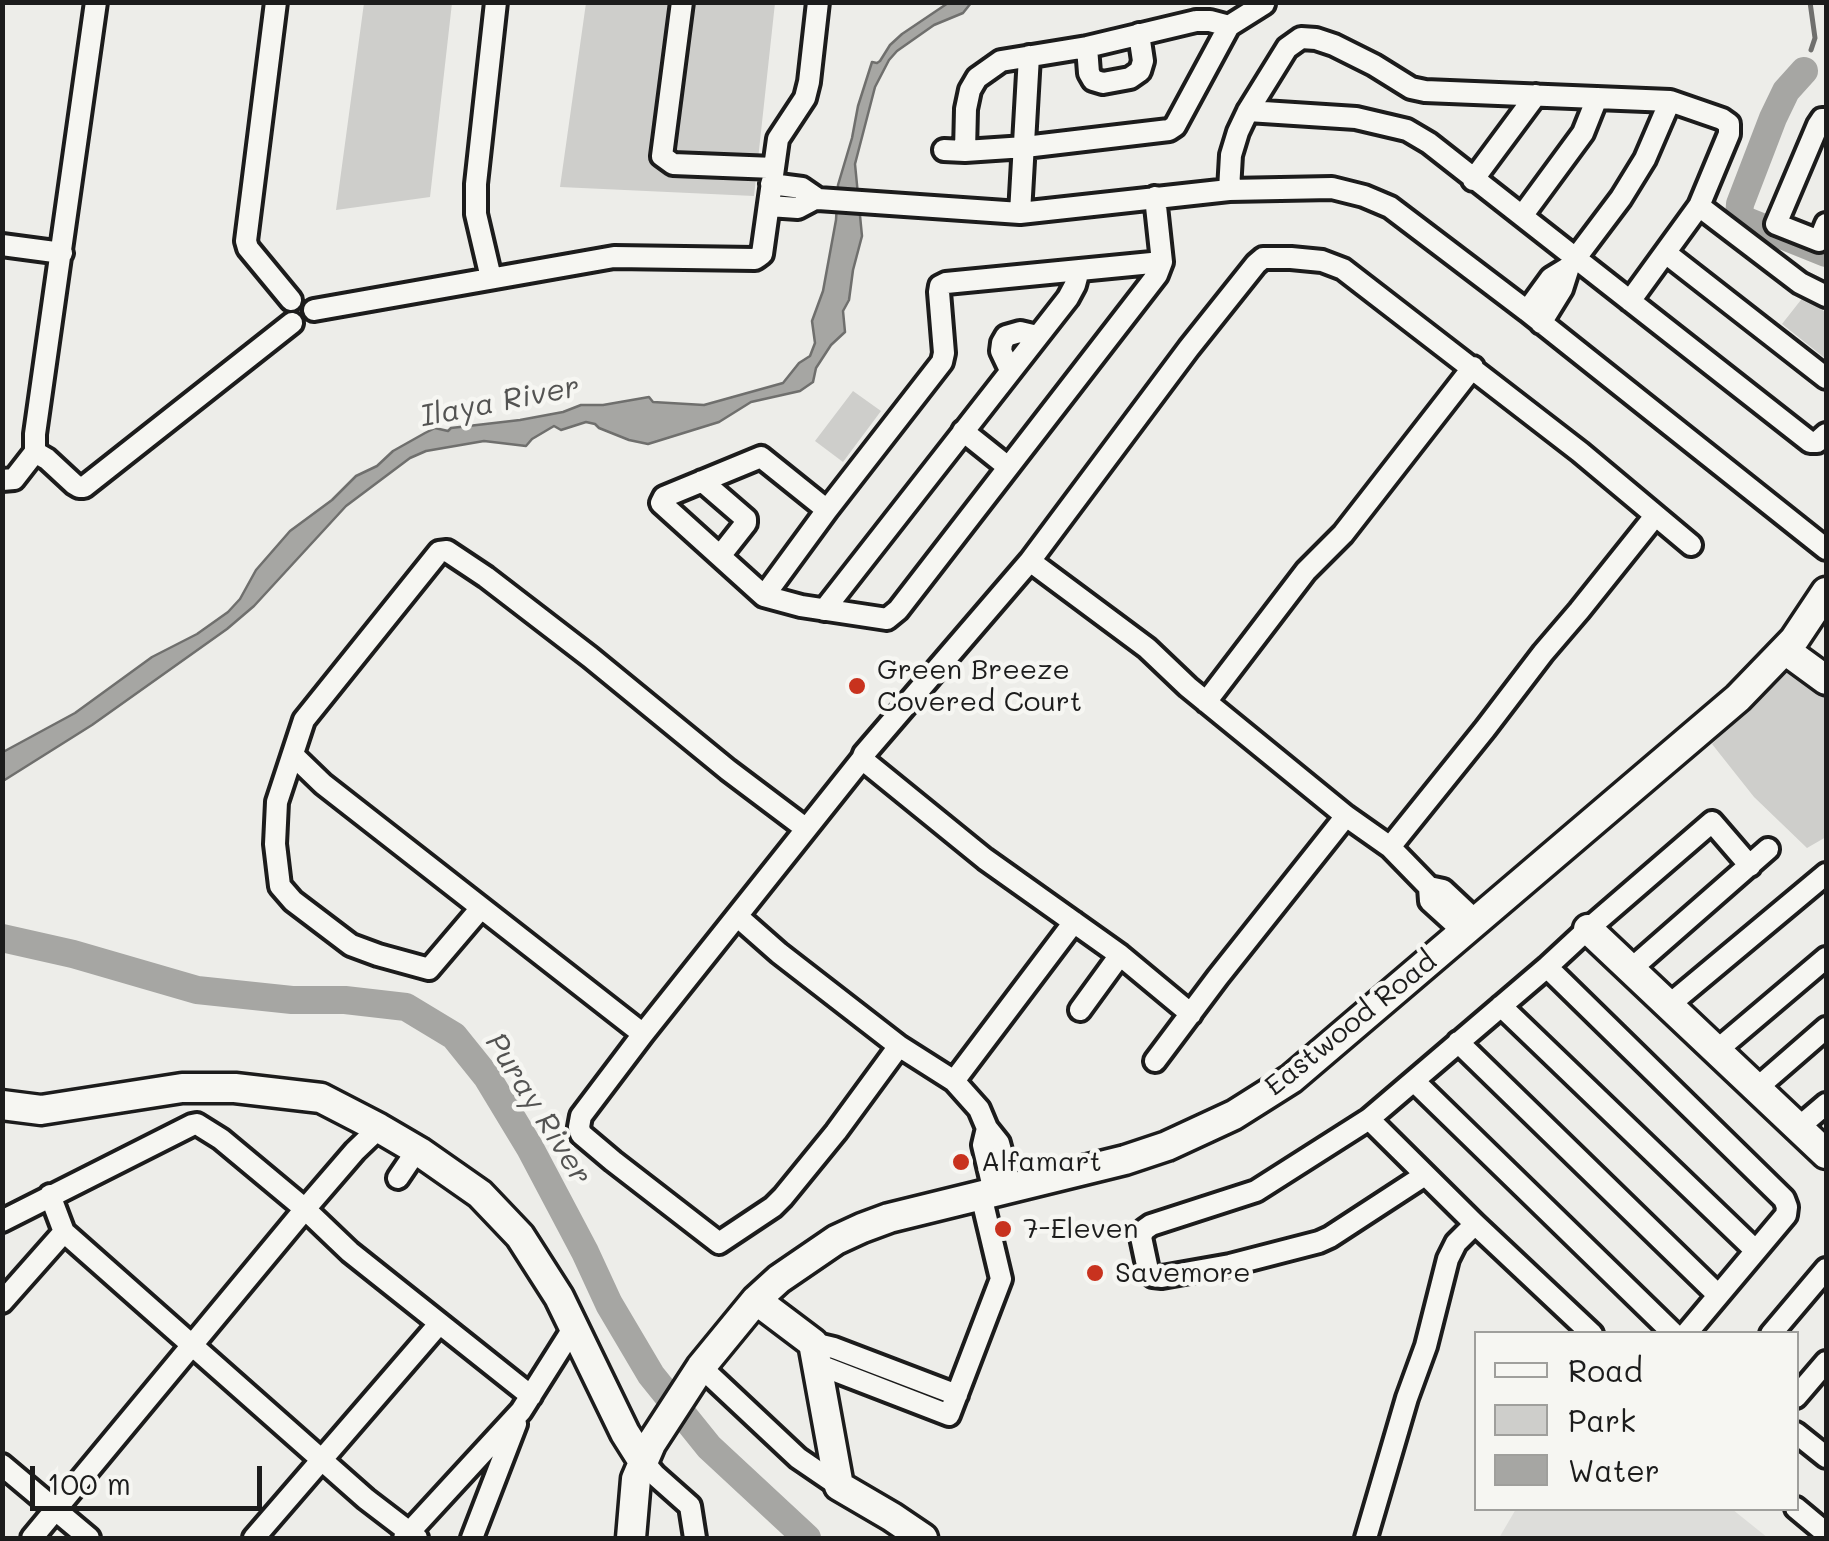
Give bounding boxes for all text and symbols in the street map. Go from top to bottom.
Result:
water label: Ilaya River [417,369,583,435]
place label: Green Breeze Covered Court [877,653,1082,719]
marker: Green Breeze Covered Court [846,675,868,697]
street label: Eastwood Road [1259,945,1443,1103]
water label: Puray River [477,1027,599,1191]
place label: Alfamart [981,1145,1102,1179]
marker: Alfamart [950,1151,972,1173]
place label: 7-Eleven [1023,1212,1138,1246]
marker: 7-Eleven [992,1218,1014,1240]
place label: Savemore [1115,1256,1251,1290]
marker: Savemore [1084,1262,1106,1284]
legend [1474,1331,1799,1511]
text: Road [1568,1350,1643,1390]
text: Park [1568,1400,1636,1440]
scale bar [35,1446,268,1508]
text: Water [1568,1450,1660,1490]
text: 100 m [47,1463,131,1503]

